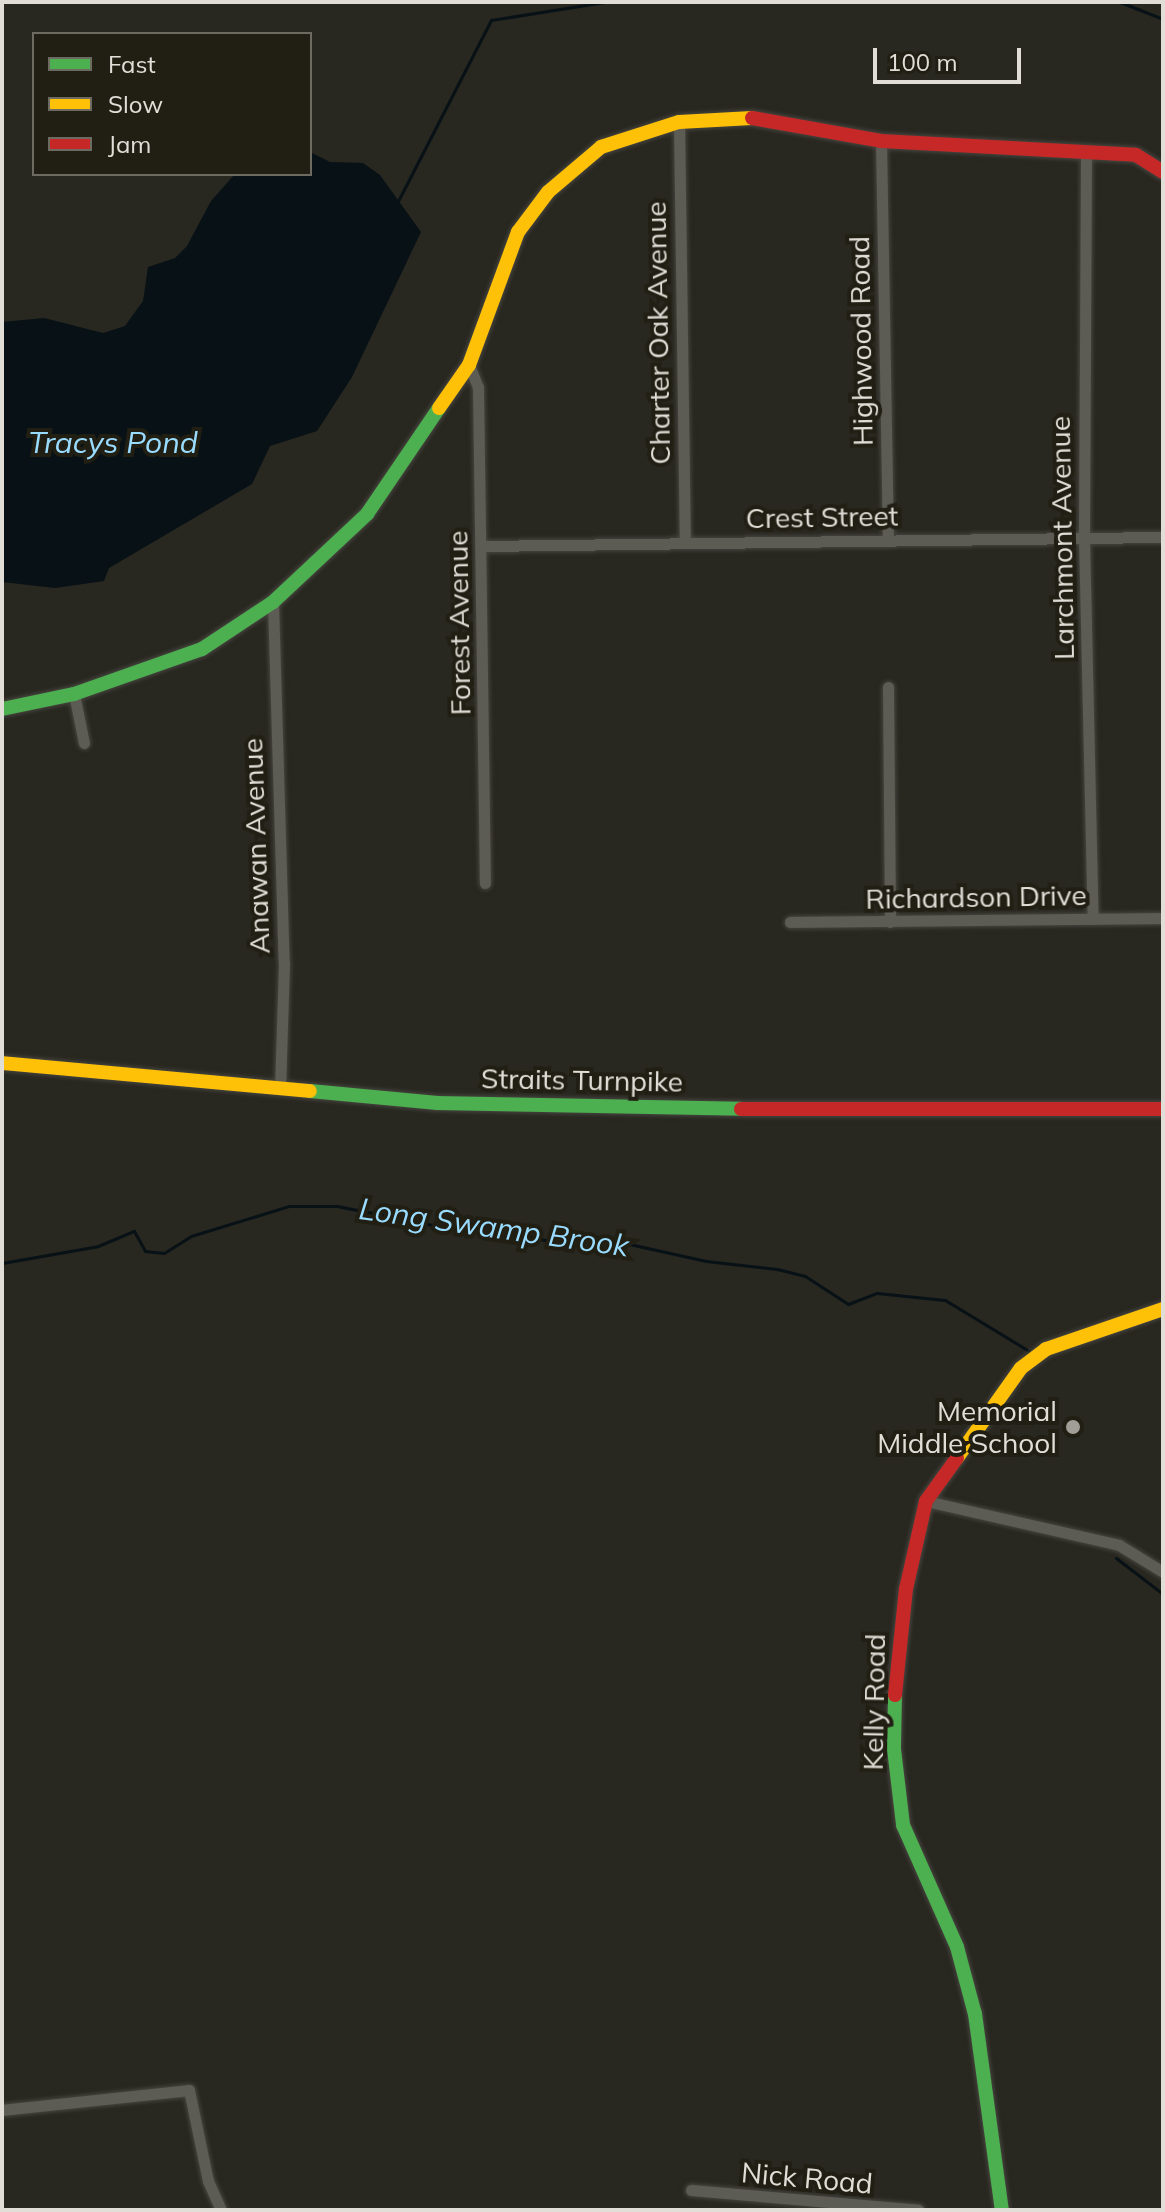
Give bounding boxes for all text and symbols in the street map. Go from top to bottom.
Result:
legend [32,32,312,176]
scale bar [877,32,1025,82]
text: 100 m [887,47,958,77]
text: Fast [108,49,156,79]
text: Slow [108,89,163,119]
text: Jam [108,129,151,159]
street label: Charter Oak Avenue [639,201,677,465]
street label: Highwood Road [842,236,880,446]
street label: Larchmont Avenue [1043,416,1081,660]
water label: Tracys Pond [28,424,198,460]
street label: Crest Street [745,499,899,535]
street label: Forest Avenue [441,530,477,716]
street label: Anawan Avenue [235,738,277,954]
street label: Richardson Drive [865,878,1087,916]
street label: Straits Turnpike [481,1061,683,1099]
water label: Long Swamp Brook [357,1190,631,1264]
place label: Memorial Middle School [877,1394,1057,1460]
marker: Memorial Middle School [1064,1418,1082,1436]
street label: Kelly Road [856,1633,892,1771]
street label: Nick Road [740,2156,874,2200]

